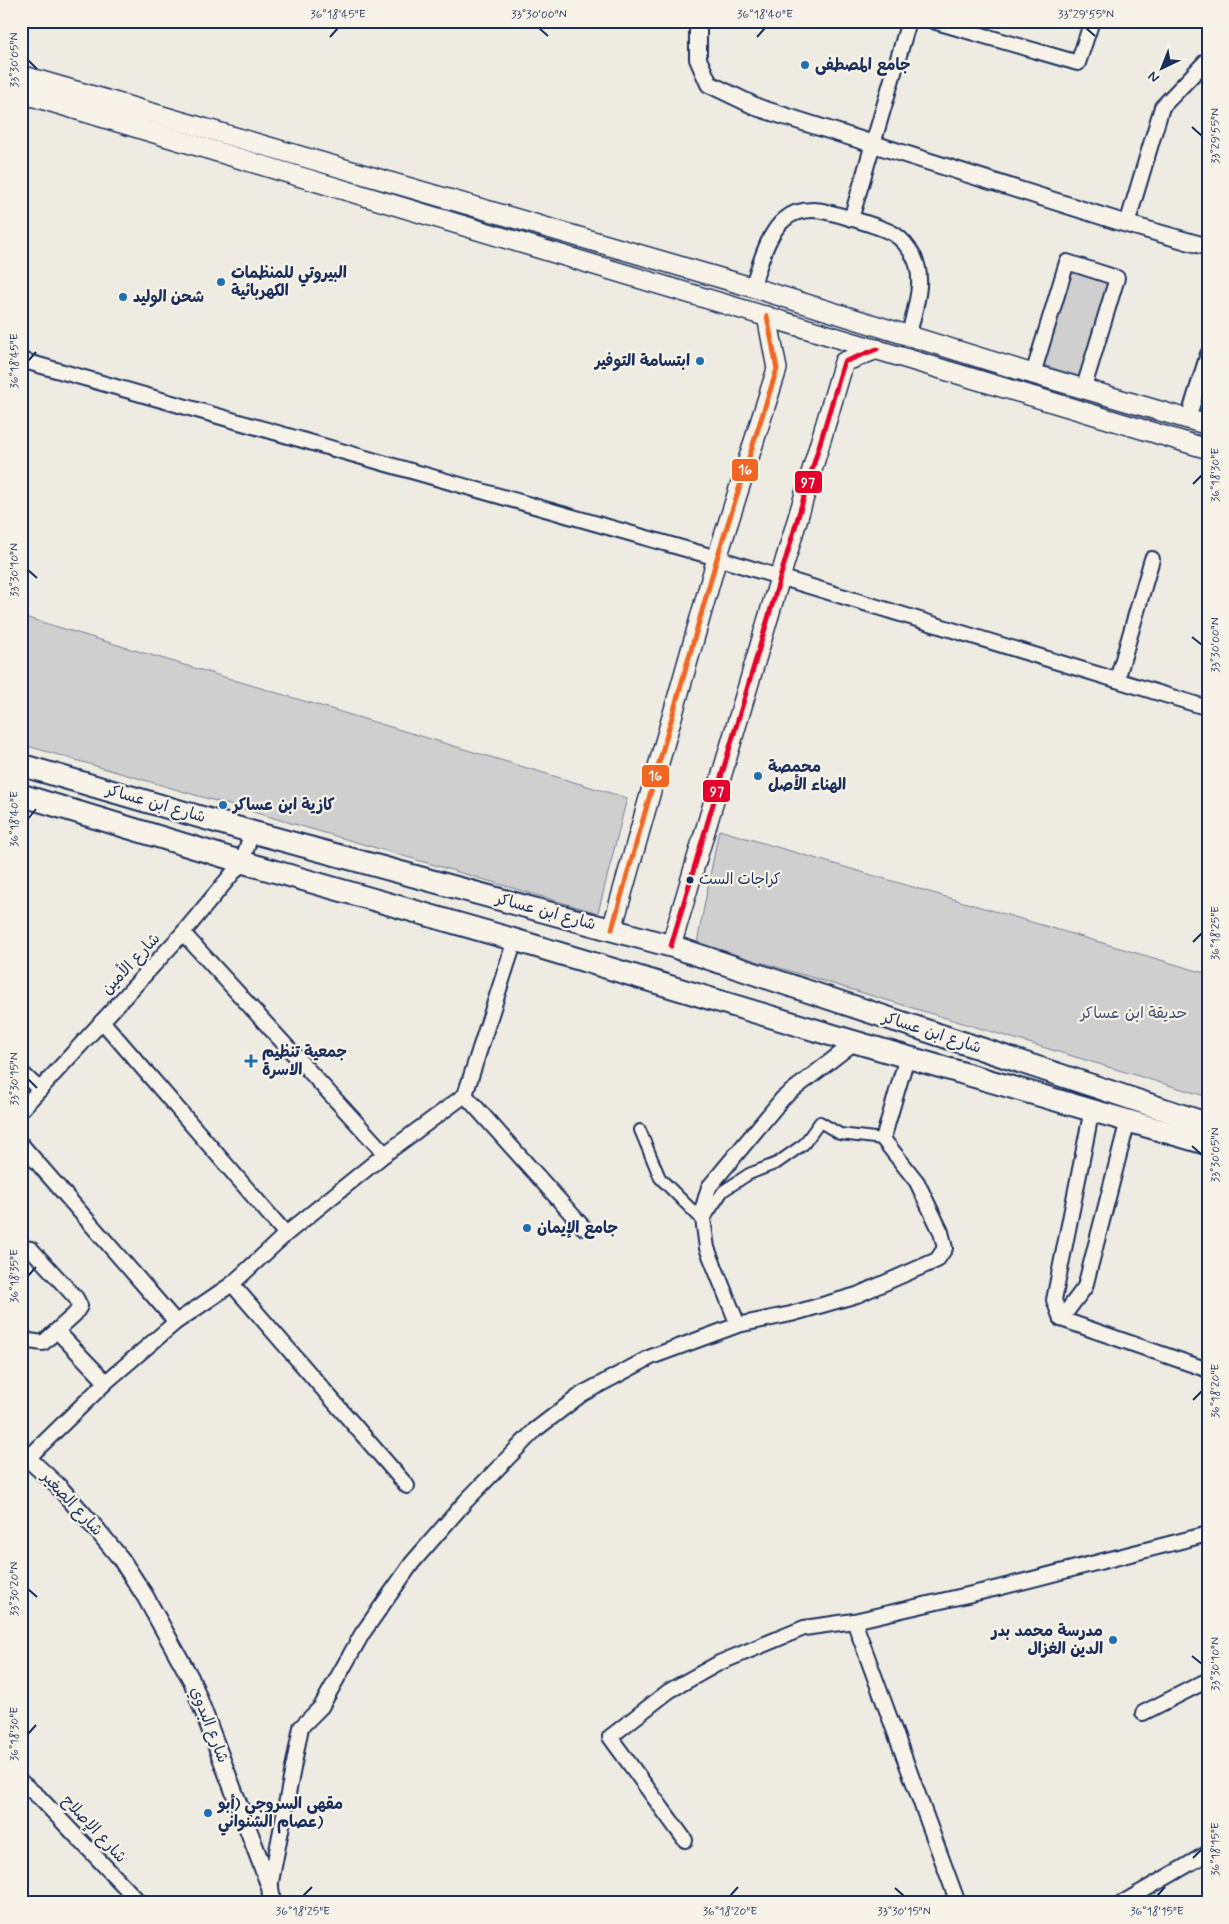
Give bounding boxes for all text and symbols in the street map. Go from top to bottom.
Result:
text: 36°18'45"E [310,7,366,23]
text: 33°30'00"N [511,7,567,23]
text: 36°18'40"E [737,7,793,23]
text: 33°29'55"N [1058,7,1114,23]
text: 33°30'05"N [7,33,23,87]
north arrow [1136,42,1186,92]
place label: جامع المصطفى [815,55,910,76]
marker: جامع المصطفى [799,59,811,71]
text: N [1144,67,1163,87]
text: 33°29'55"N [1208,108,1224,164]
place label: البيروتي للمنظمات الكهربائية [231,263,347,302]
marker: البيروتي للمنظمات الكهربائية [215,276,227,288]
place label: شحن الوليد [133,287,204,308]
marker: شحن الوليد [117,291,129,303]
text: 36°18'45"E [7,333,23,389]
place label: ابتسامة التوفير [593,351,690,372]
marker: ابتسامة التوفير [694,355,706,367]
text: 36°18'30"E [1208,448,1224,502]
line badge: 16 [731,458,759,482]
text: 16 [738,461,752,479]
line badge: 97 [794,470,823,494]
text: 97 [801,474,815,492]
text: 33°30'10"N [7,543,23,597]
text: 33°30'00"N [1208,617,1224,673]
place label: محمصة الهناء الأصل [768,757,846,796]
line badge: 16 [641,764,670,788]
text: 16 [648,767,662,785]
marker: محمصة الهناء الأصل [752,770,764,782]
street label: شارع ابن عساكر [102,779,208,828]
line badge: 97 [702,779,731,803]
text: 97 [710,783,724,801]
text: 36°18'40"E [7,791,23,847]
place label: كازية ابن عساكر [231,795,335,816]
marker: كازية ابن عساكر [217,799,229,811]
place label: كراجات الست [699,870,781,890]
marker: كراجات الست [685,875,695,885]
street label: شارع ابن عساكر [492,888,598,935]
text: 36°18'25"E [1208,906,1224,960]
street label: شارع الأمين [96,928,165,999]
park label: حديقة ابن عساكر [1078,1003,1188,1024]
street label: شارع ابن عساكر [878,1007,984,1059]
place label: جمعية تنظيم الاسرة [262,1042,347,1081]
text: 33°30'15"N [7,1052,23,1106]
marker: جمعية تنظيم الاسرة [244,1054,258,1068]
text: 33°30'05"N [1208,1128,1224,1182]
place label: جامع الإيمان [537,1218,618,1239]
marker: جامع الإيمان [521,1222,533,1234]
text: 36°18'35"E [7,1249,23,1303]
text: 36°18'20"E [1208,1364,1224,1418]
street label: شارع الصغير [35,1466,107,1541]
text: 33°30'20"N [7,1562,23,1616]
place label: مدرسة محمد بدر الدين الغزال [989,1621,1103,1660]
marker: مدرسة محمد بدر الدين الغزال [1107,1634,1119,1646]
text: 33°30'10"N [1208,1637,1224,1691]
street label: شارع البدوي [185,1684,233,1766]
text: 36°18'30"E [7,1707,23,1761]
street label: شارع الإصلاح [57,1790,131,1868]
place label: مقهى السروجي (أبو عصام الشنواني) [217,1793,343,1836]
marker: مقهى السروجي (أبو عصام الشنواني) [202,1807,214,1819]
text: 36°18'15"E [1208,1822,1224,1876]
text: 36°18'25"E [276,1904,330,1920]
text: 36°18'20"E [703,1904,757,1920]
text: 33°30'15"N [877,1904,931,1920]
text: 36°18'15"E [1130,1904,1184,1920]

